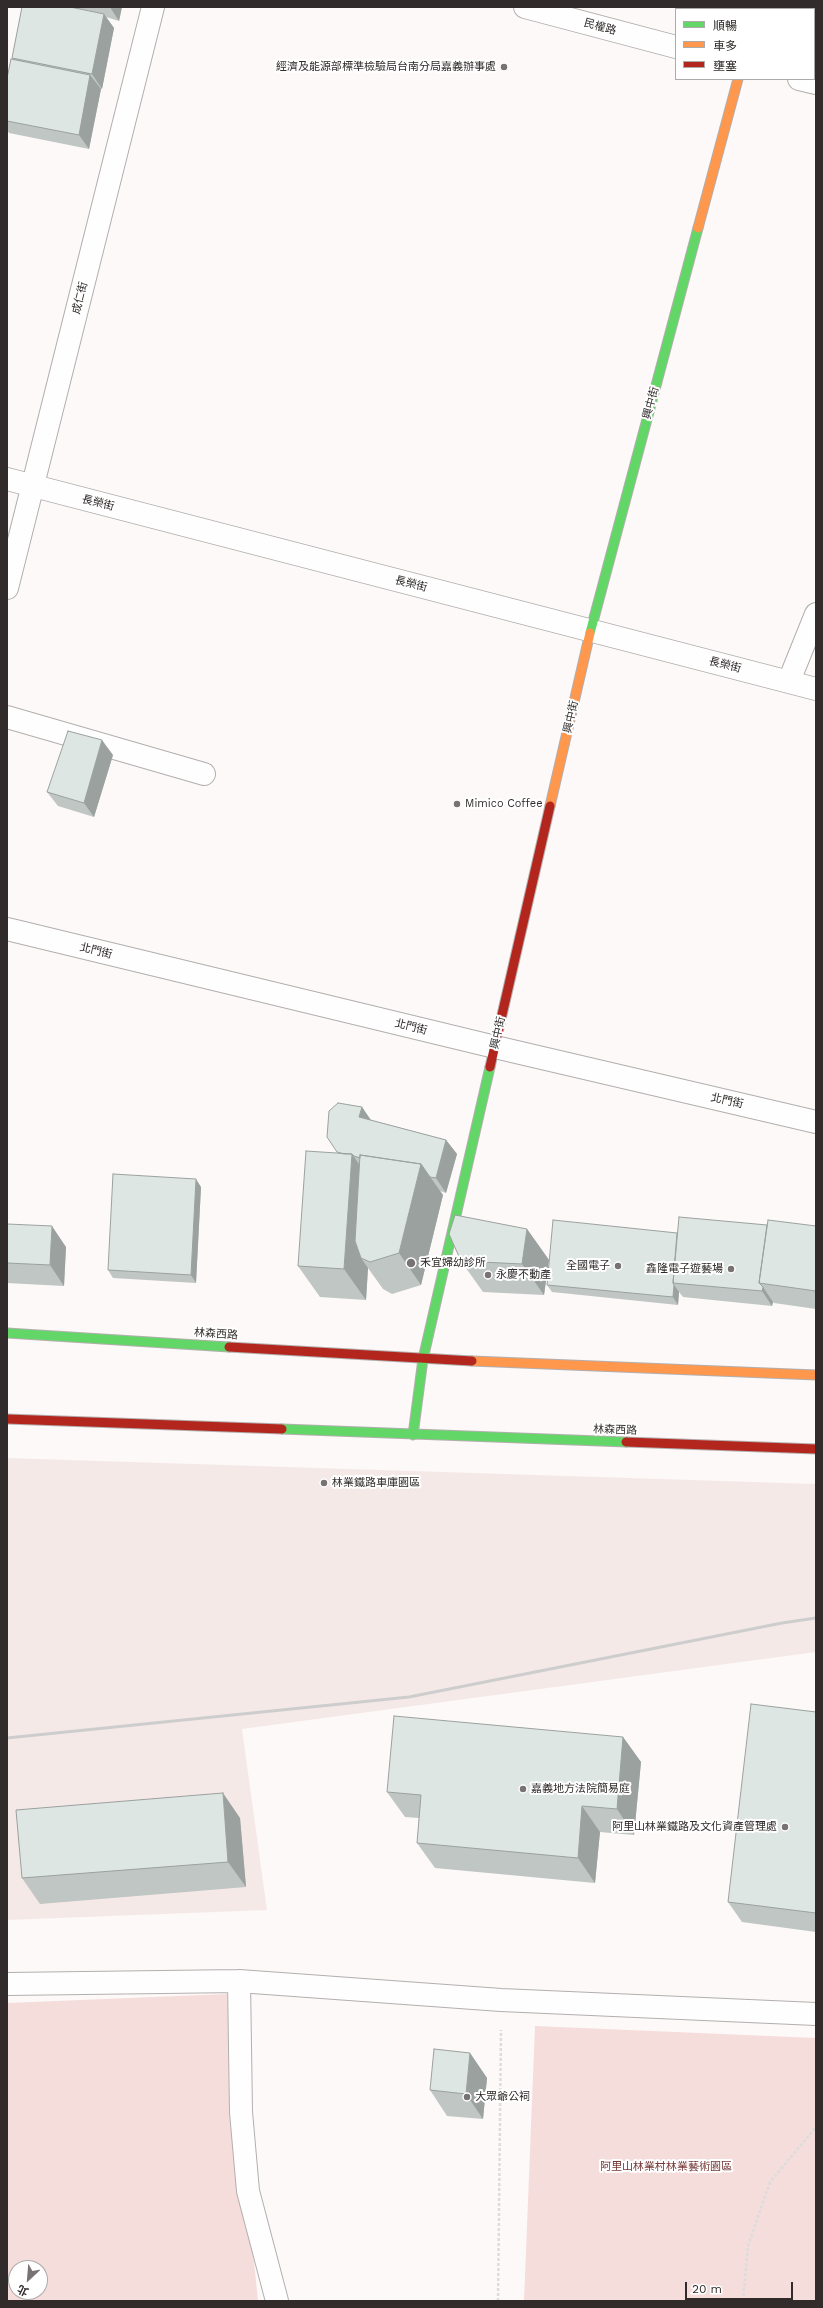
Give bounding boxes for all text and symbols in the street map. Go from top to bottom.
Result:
legend [675,8,815,80]
street label: 民權路 [582,16,618,38]
text: 順暢 [713,19,737,33]
text: 車多 [713,39,737,53]
text: 壅塞 [713,59,737,73]
place label: 經濟及能源部標準檢驗局台南分局嘉義辦事處 [276,60,496,74]
marker: 經濟及能源部標準檢驗局台南分局嘉義辦事處 [499,62,509,72]
street label: 成仁街 [70,280,90,316]
street label: 興中街 [640,385,662,421]
street label: 長榮街 [80,493,116,513]
street label: 長榮街 [393,574,429,594]
street label: 長榮街 [707,655,743,675]
street label: 興中街 [561,699,581,735]
place label: Mimico Coffee [465,797,542,811]
marker: Mimico Coffee [452,799,462,809]
street label: 北門街 [78,941,114,961]
street label: 興中街 [488,1015,508,1051]
street label: 北門街 [393,1017,429,1037]
street label: 北門街 [709,1091,745,1111]
place label: 禾宜婦幼診所 [420,1256,486,1270]
marker: 禾宜婦幼診所 [405,1257,417,1269]
place label: 全國電子 [566,1259,610,1273]
marker: 全國電子 [613,1261,623,1271]
place label: 鑫隆電子遊藝場 [646,1262,723,1276]
marker: 鑫隆電子遊藝場 [726,1264,736,1274]
place label: 永慶不動產 [496,1268,551,1282]
marker: 永慶不動產 [483,1270,493,1280]
street label: 林森西路 [194,1326,238,1342]
street label: 林森西路 [593,1423,637,1437]
place label: 林業鐵路車庫園區 [332,1476,420,1490]
marker: 林業鐵路車庫園區 [319,1478,329,1488]
place label: 嘉義地方法院簡易庭 [531,1782,630,1796]
marker: 嘉義地方法院簡易庭 [518,1784,528,1794]
place label: 阿里山林業鐵路及文化資產管理處 [612,1820,777,1834]
marker: 阿里山林業鐵路及文化資產管理處 [780,1822,790,1832]
place label: 大眾爺公祠 [475,2090,530,2104]
marker: 大眾爺公祠 [462,2092,472,2102]
park label: 阿里山林業村林業藝術園區 [600,2160,732,2174]
north arrow [8,2260,48,2300]
scale bar [687,2274,795,2300]
text: 北 [15,2282,31,2299]
text: 20 m [692,2282,722,2296]

